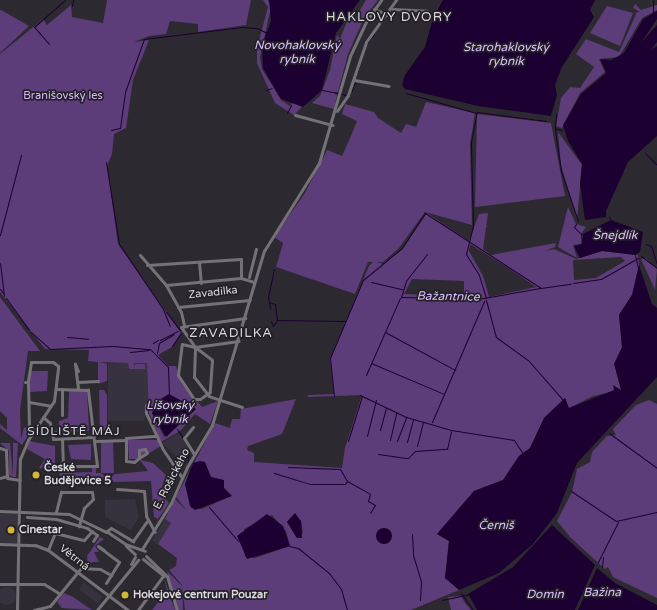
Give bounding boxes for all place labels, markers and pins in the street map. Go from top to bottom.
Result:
place label: České Budějovice 5 [44,462,111,488]
marker: České Budějovice 5 [31,470,41,480]
place label: Cinestar [19,523,62,537]
marker: Cinestar [6,525,16,535]
place label: Hokejové centrum Pouzar [133,588,267,602]
marker: Hokejové centrum Pouzar [120,590,130,600]

